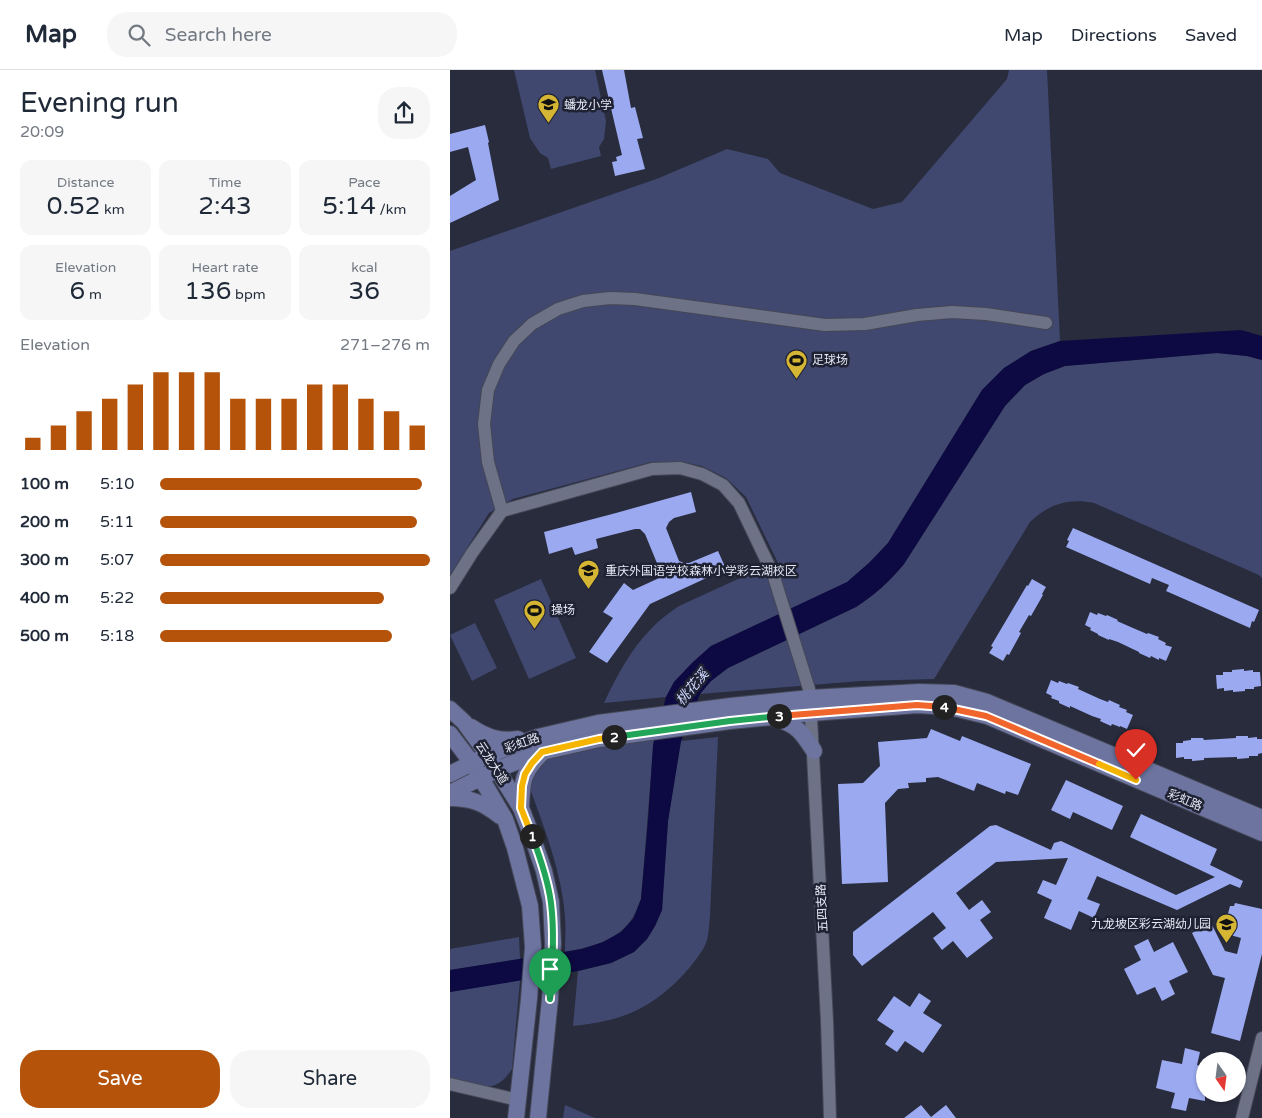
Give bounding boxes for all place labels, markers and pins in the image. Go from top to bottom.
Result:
school or university icon: 蟠龙小学 [536,93,560,124]
place label: 蟠龙小学 [564,98,612,112]
sports icon: 足球场 [784,348,808,379]
place label: 足球场 [812,353,848,367]
school or university icon: 重庆外国语学校森林小学彩云湖校区 [577,559,601,590]
place label: 重庆外国语学校森林小学彩云湖校区 [605,564,797,578]
sports icon: 操场 [523,598,547,629]
place label: 操场 [551,603,575,617]
pin: 4 [932,694,956,720]
pin: 3 [766,704,792,728]
pin: 2 [602,724,626,750]
pin [1115,729,1157,780]
pin: 1 [520,824,544,848]
school or university icon: 九龙坡区彩云湖幼儿园 [1215,912,1239,943]
place label: 九龙坡区彩云湖幼儿园 [1091,917,1211,931]
pin [529,948,571,999]

